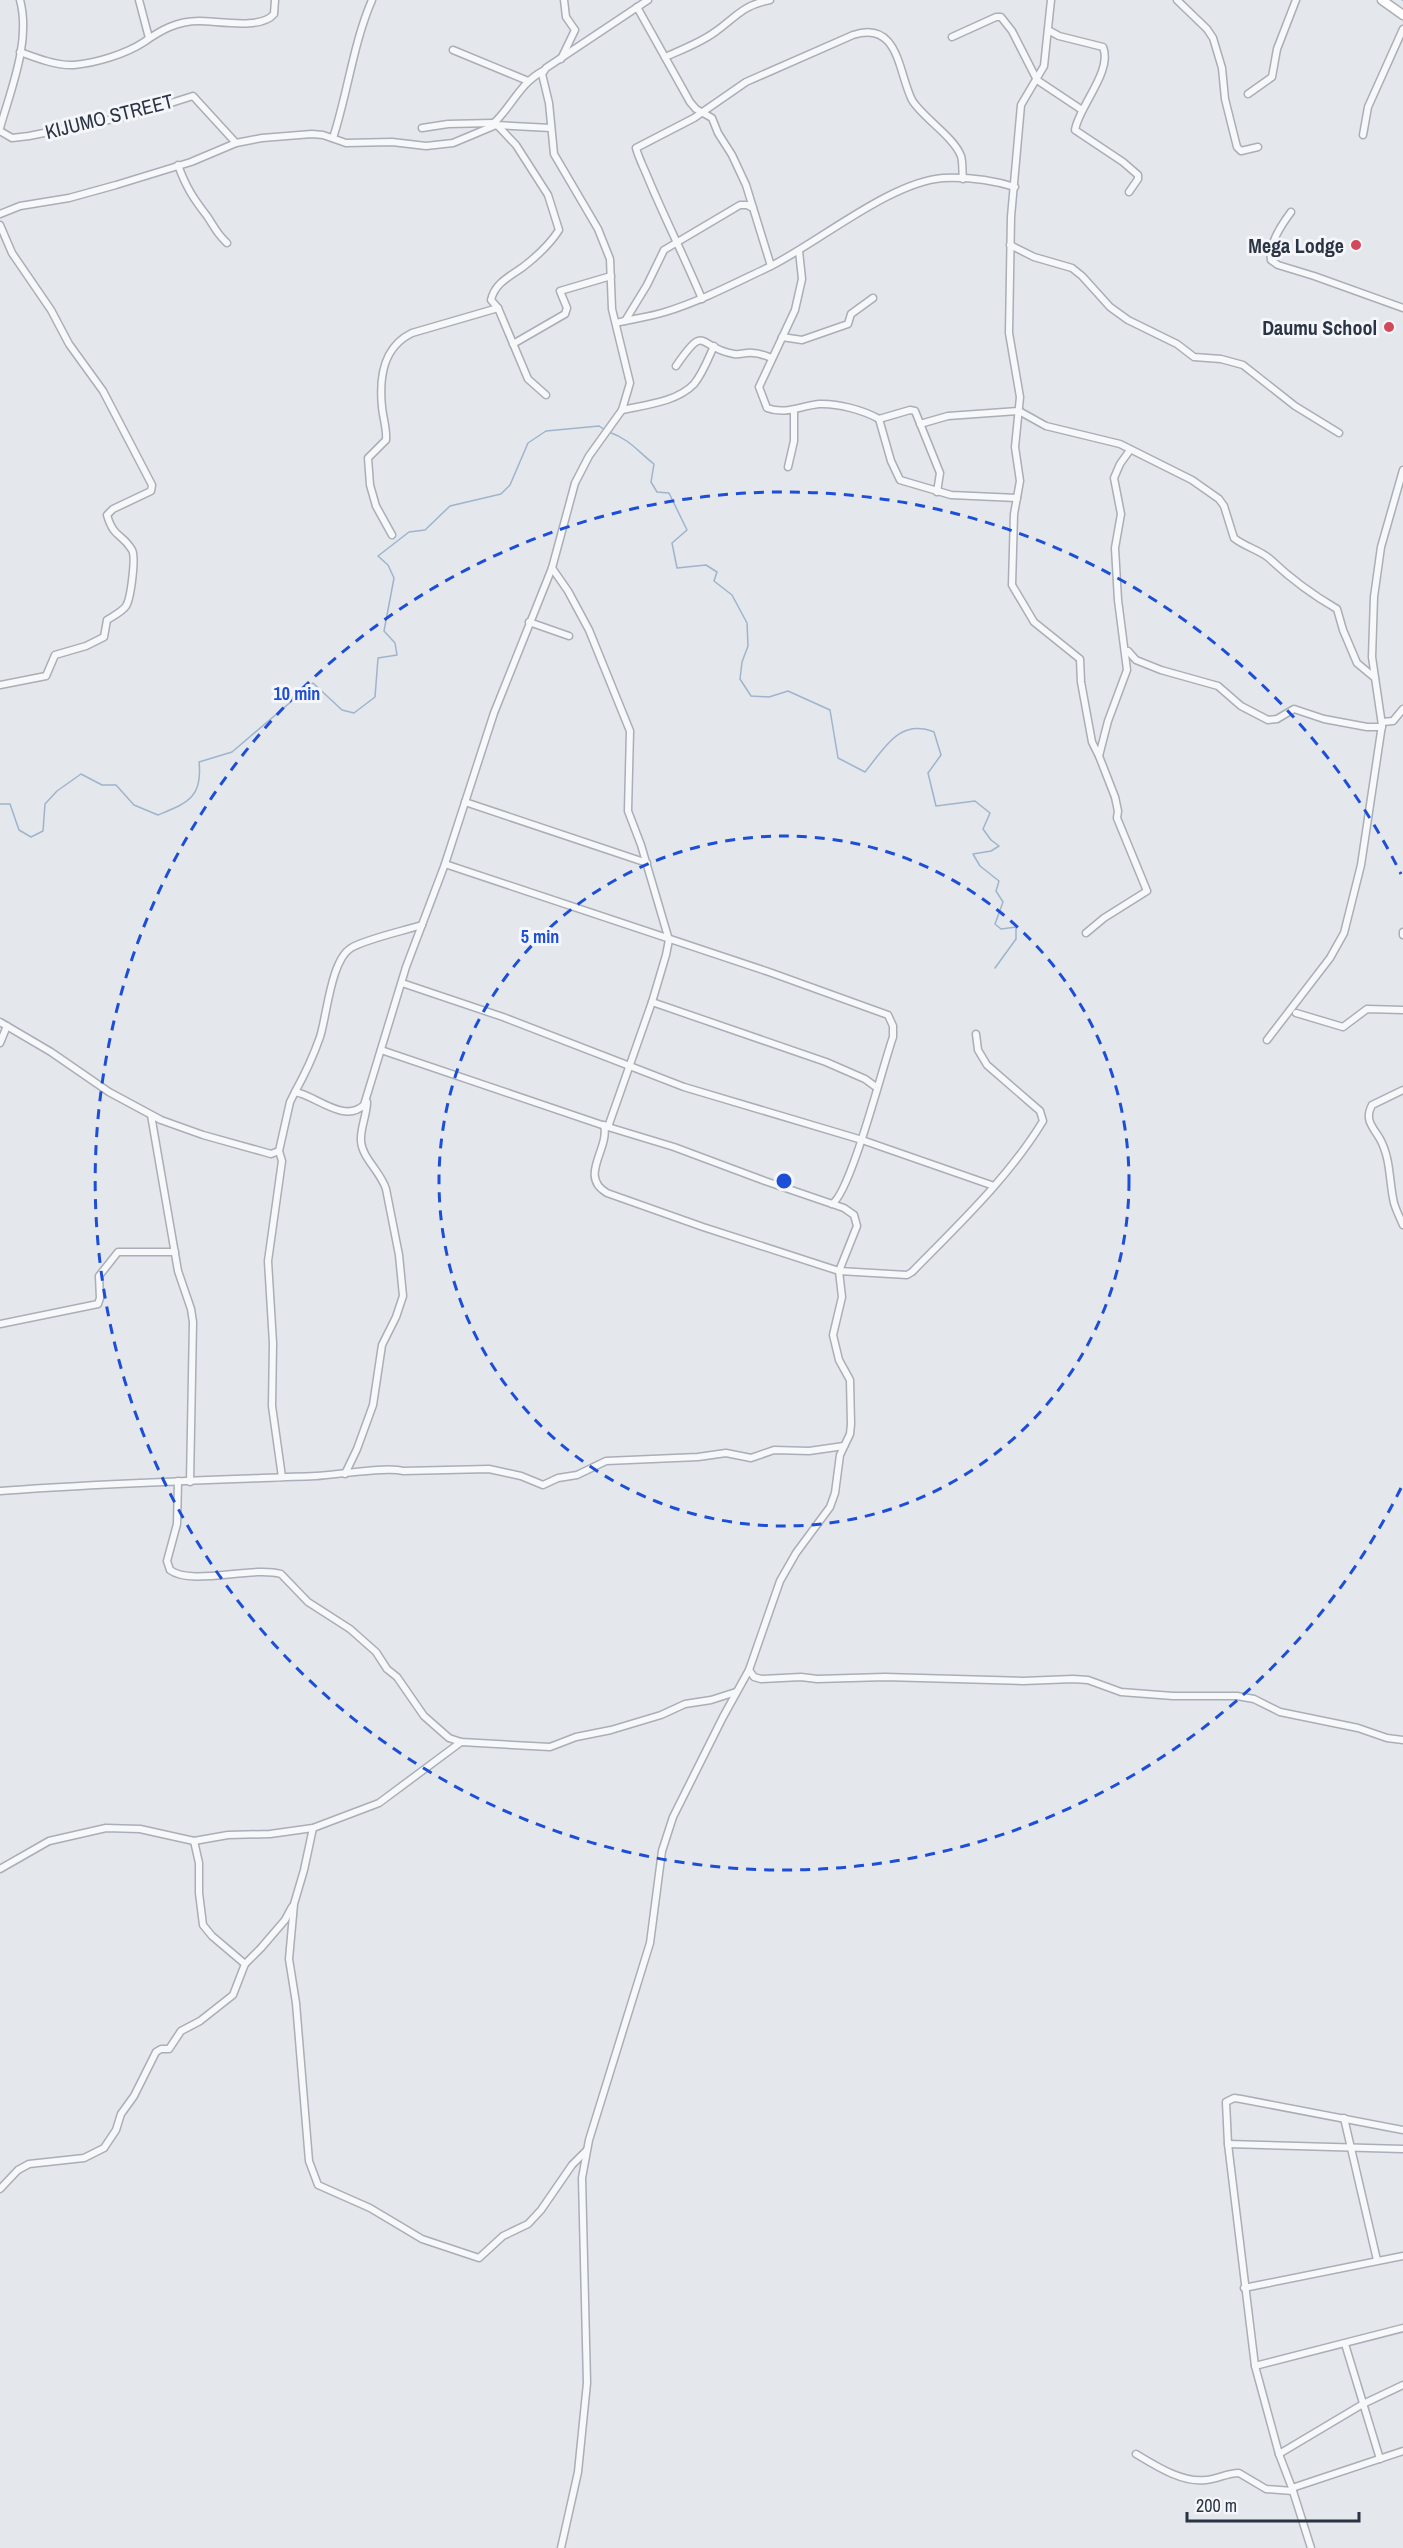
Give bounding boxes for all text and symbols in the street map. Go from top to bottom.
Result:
street label: KIJUMO STREET [42,87,176,145]
place label: Mega Lodge [1248,232,1344,259]
marker: Mega Lodge [1349,238,1363,252]
place label: Daumu School [1262,314,1377,341]
marker: Daumu School [1382,320,1396,334]
text: 10 min [274,681,320,706]
text: 5 min [521,924,559,949]
centre of rings [774,1171,794,1191]
scale bar [1187,2485,1360,2523]
text: 200 m [1196,2493,1237,2518]

